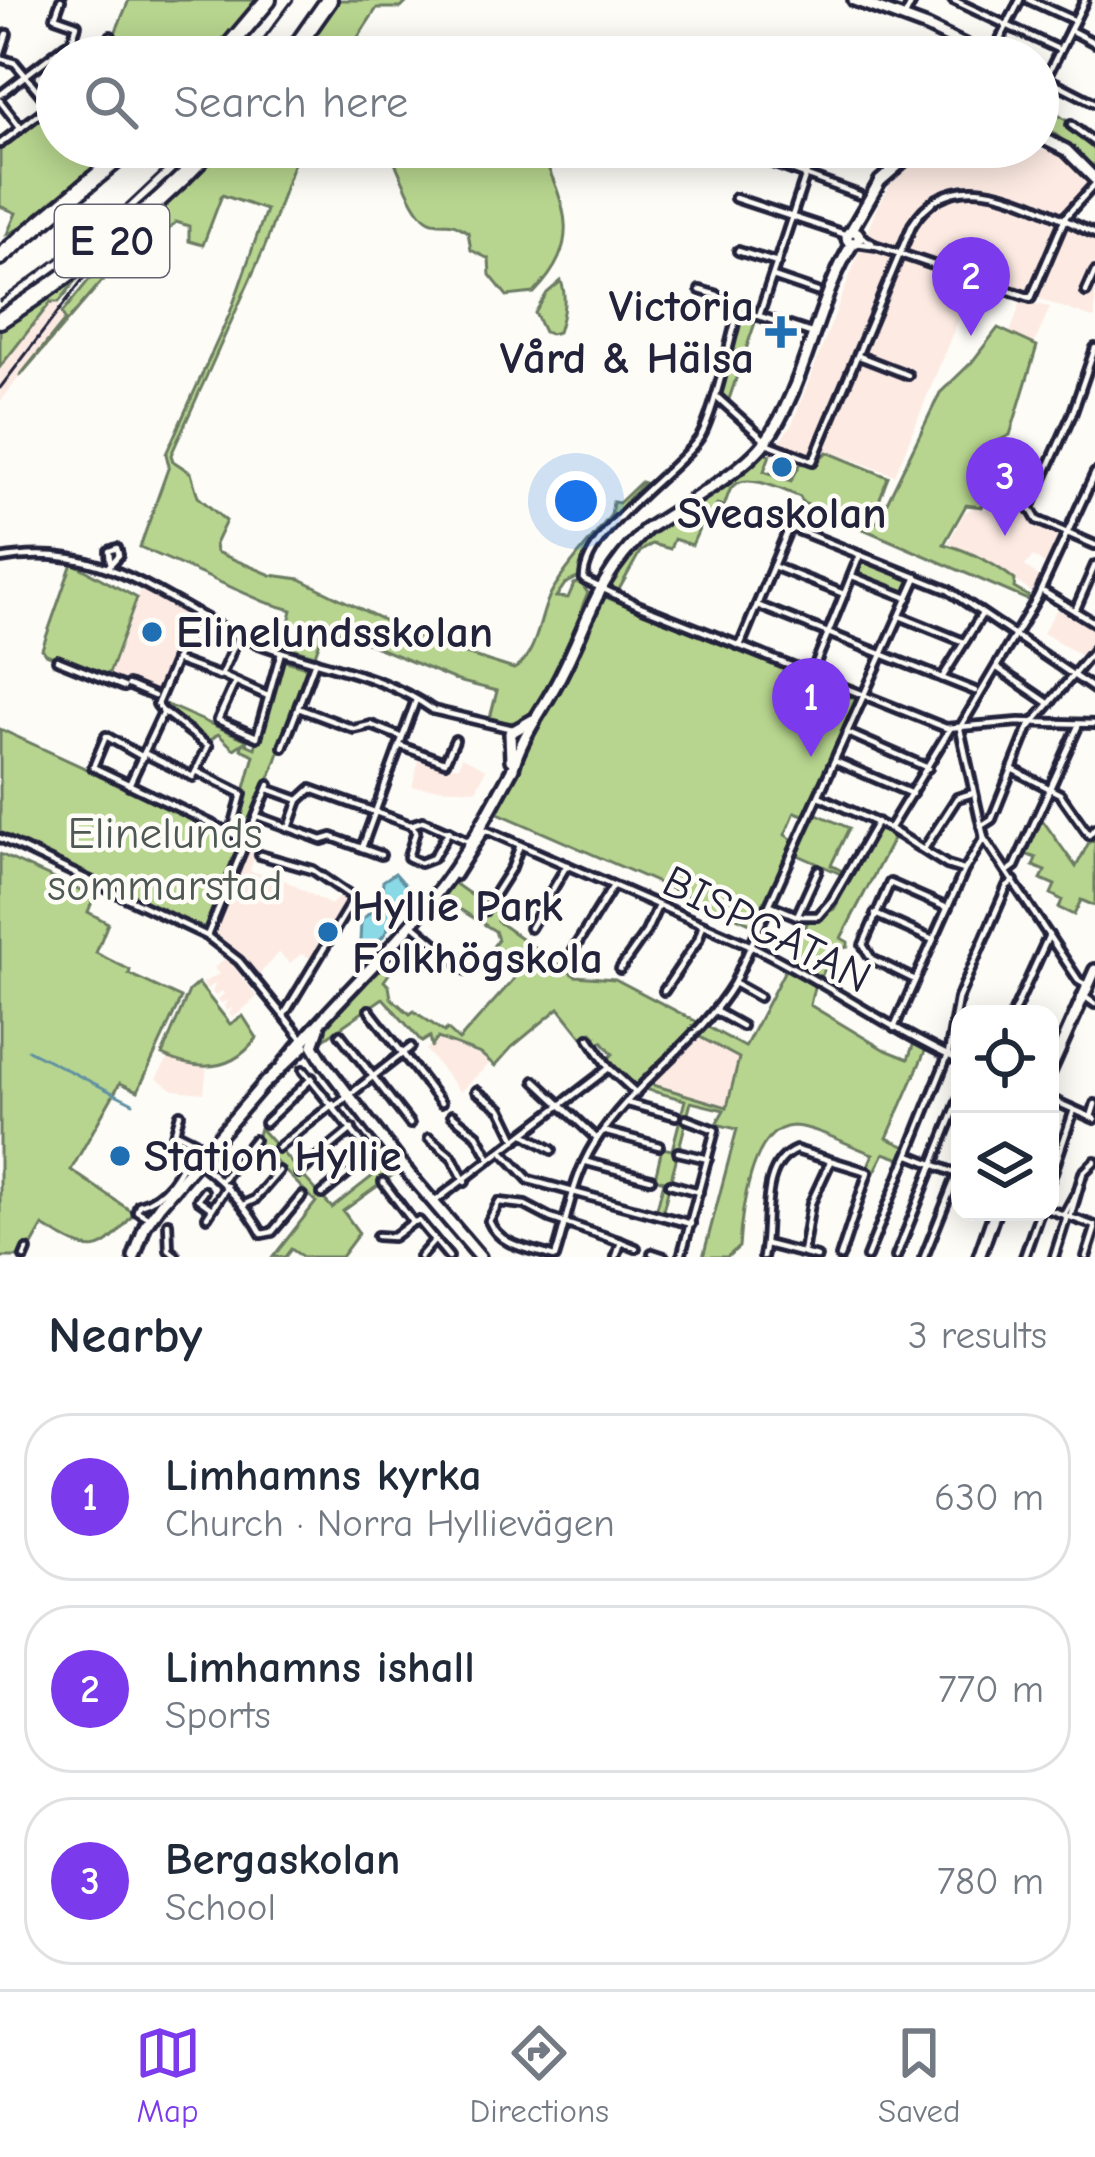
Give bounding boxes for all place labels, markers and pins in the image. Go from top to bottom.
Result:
pin: 2 [932,237,1010,336]
place label: Victoria Vård & Hälsa [500,280,754,384]
marker: Victoria Vård & Hälsa [765,316,797,348]
pin: 3 [966,437,1044,536]
marker: Sveaskolan [769,454,795,480]
place label: Sveaskolan [677,487,887,539]
place label: Elinelundsskolan [176,606,493,658]
marker: Elinelundsskolan [139,619,165,645]
pin: 1 [772,658,850,757]
place label: Hyllie Park Folkhögskola [352,880,603,984]
marker: Hyllie Park Folkhögskola [315,919,341,945]
place label: Station Hyllie [144,1130,402,1182]
marker: Station Hyllie [107,1143,133,1169]

